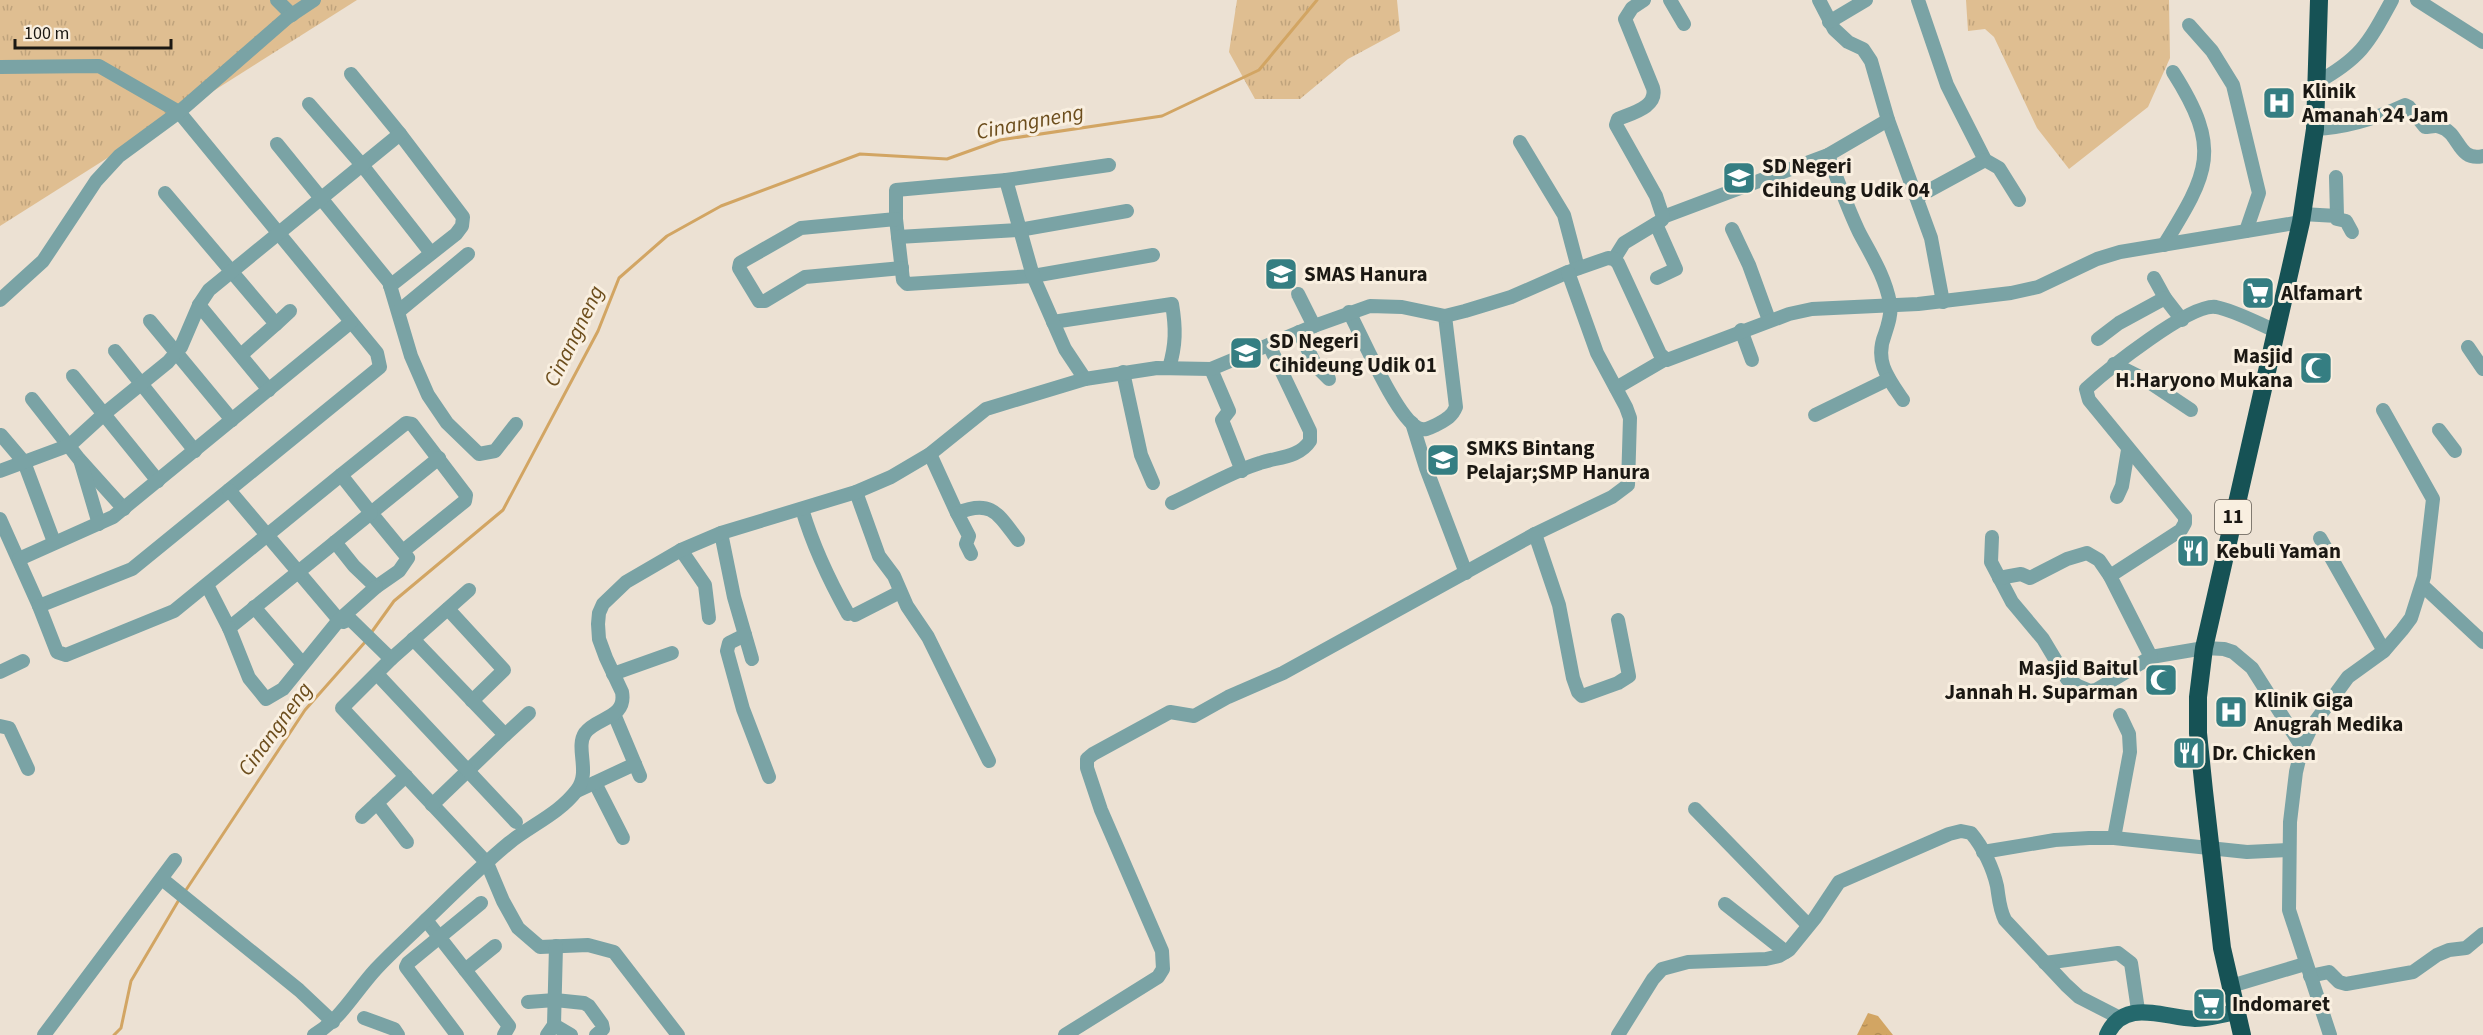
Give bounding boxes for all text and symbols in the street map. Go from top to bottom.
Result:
scale bar [15,12,171,50]
text: 100 m [24,21,69,46]
place label: Klinik Amanah 24 Jam [2301,76,2449,130]
hospital icon: Klinik Amanah 24 Jam [2261,85,2297,121]
water label: Cinangneng [973,96,1087,148]
place label: SD Negeri Cihideung Udik 04 [1762,151,1930,205]
school or university icon: SD Negeri Cihideung Udik 04 [1721,160,1757,196]
school or university icon: SMAS Hanura [1263,256,1299,292]
place label: SMAS Hanura [1304,259,1428,289]
supermarket icon: Alfamart [2240,275,2276,311]
place label: Alfamart [2280,278,2362,308]
water label: Cinangneng [536,280,612,392]
place label: SD Negeri Cihideung Udik 01 [1269,326,1437,380]
school or university icon: SD Negeri Cihideung Udik 01 [1228,335,1264,371]
place label: Masjid H.Haryono Mukana [2115,341,2293,395]
mosque icon: Masjid H.Haryono Mukana [2298,350,2334,386]
place label: SMKS Bintang Pelajar;SMP Hanura [1466,433,1650,487]
school or university icon: SMKS Bintang Pelajar;SMP Hanura [1425,442,1461,478]
road number: 11 [2215,500,2251,534]
restaurant icon: Kebuli Yaman [2175,533,2211,569]
place label: Kebuli Yaman [2216,536,2341,566]
place label: Masjid Baitul Jannah H. Suparman [1944,653,2138,707]
mosque icon: Masjid Baitul Jannah H. Suparman [2143,662,2179,698]
water label: Cinangneng [230,675,320,783]
place label: Klinik Giga Anugrah Medika [2253,685,2403,739]
hospital icon: Klinik Giga Anugrah Medika [2213,694,2249,730]
restaurant icon: Dr. Chicken [2171,735,2207,771]
place label: Dr. Chicken [2212,738,2316,768]
supermarket icon: Indomaret [2191,986,2227,1022]
place label: Indomaret [2232,989,2330,1019]

